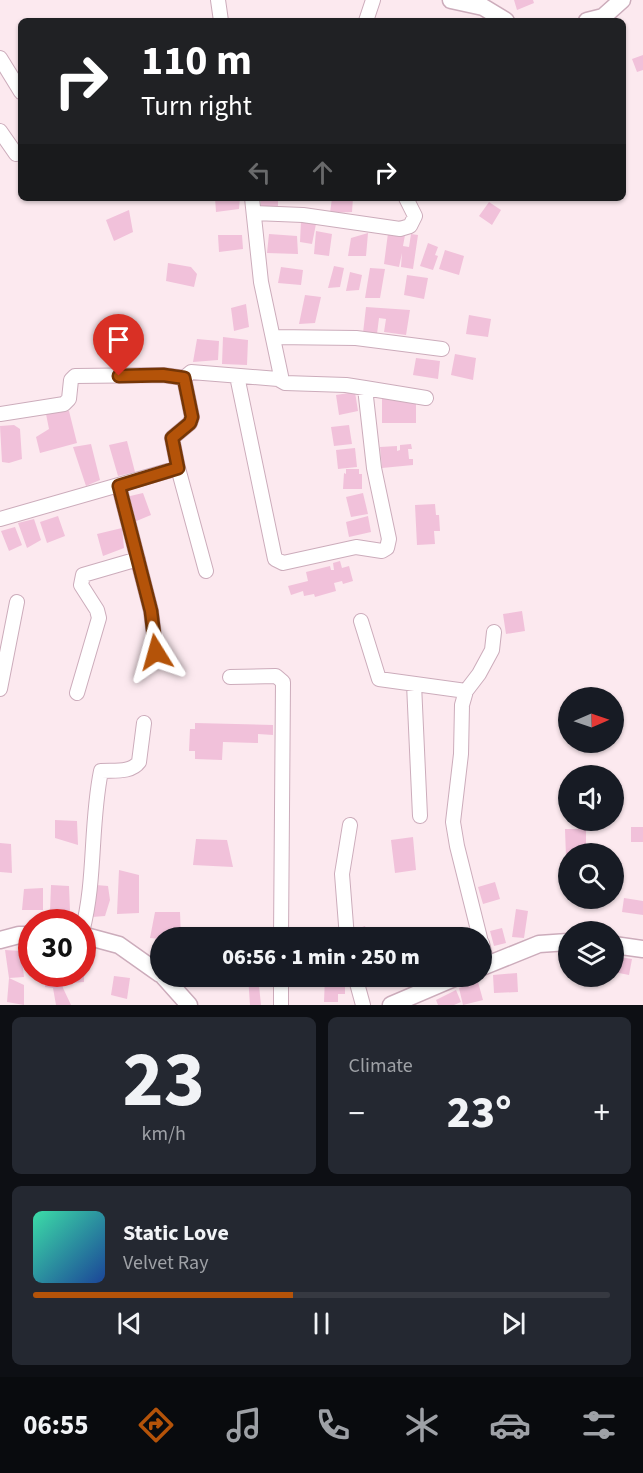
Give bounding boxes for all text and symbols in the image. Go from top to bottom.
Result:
text: 110 m [141,31,252,91]
icon: right [42,42,120,120]
text: Turn right [141,87,252,126]
icon: left [243,156,276,189]
icon: ahead [306,156,339,189]
icon: right [369,156,402,189]
pin [93,314,144,376]
icon: arrive [102,323,135,356]
position arrow [124,620,188,684]
north arrow [558,687,624,753]
map controls [558,687,624,987]
button: sound [558,765,624,831]
button: search [558,843,624,909]
speed limit sign: 30 [18,909,96,987]
button: layers [558,921,624,987]
text: 06:56 · 1 min · 250 m [222,941,420,973]
text: 23 [123,1025,205,1136]
text: Climate [349,1052,413,1080]
text: 23° [447,1081,512,1145]
text: − [349,1090,365,1137]
text: + [594,1090,610,1137]
text: km/h [142,1120,186,1148]
text: Static Love [123,1217,229,1249]
text: Velvet Ray [123,1249,209,1277]
icon: previous [113,1307,146,1340]
icon: pause [305,1307,338,1340]
icon: next [497,1307,530,1340]
icon: directions [135,1404,177,1446]
icon: music [223,1404,265,1446]
icon: phone [312,1404,354,1446]
icon: climate [401,1404,443,1446]
icon: car [489,1404,531,1446]
icon: filters [578,1404,620,1446]
text: 06:55 [23,1406,88,1445]

